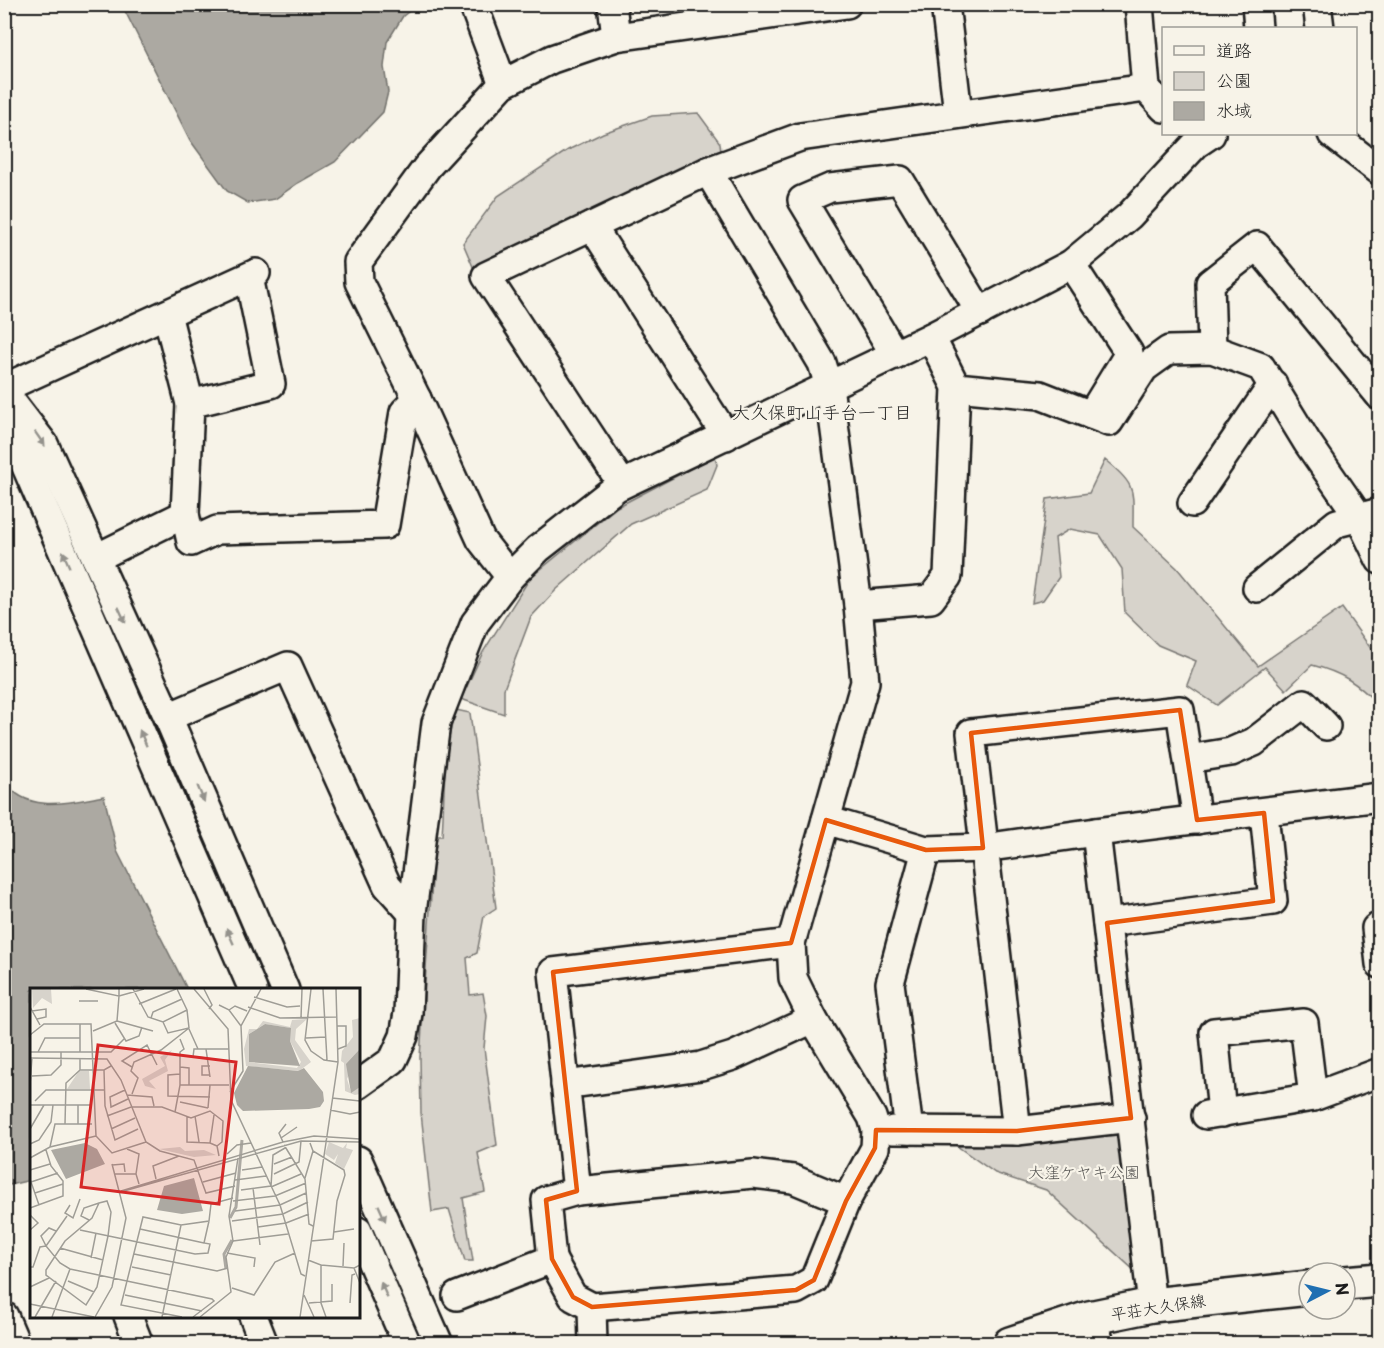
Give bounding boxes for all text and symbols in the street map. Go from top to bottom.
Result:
legend [1162,27,1357,135]
text: 道路 [1216,36,1252,63]
text: 公園 [1216,66,1252,93]
text: 水域 [1216,96,1252,123]
district label: 大久保町山手台一丁目 [732,398,912,425]
one-way arrow [34,430,46,446]
one-way arrow [61,550,70,568]
one-way arrow [117,607,126,624]
one-way arrow [138,729,148,747]
one-way arrow [196,785,206,803]
one-way arrow [225,927,234,945]
inset map [30,988,360,1318]
park label: 大窪ケヤキ公園 [1028,1159,1140,1183]
one-way arrow [377,1205,387,1223]
north arrow [1297,1261,1357,1321]
one-way arrow [379,1280,389,1298]
text: N [1330,1281,1356,1297]
street label: 平荘大久保線 [1109,1287,1207,1325]

